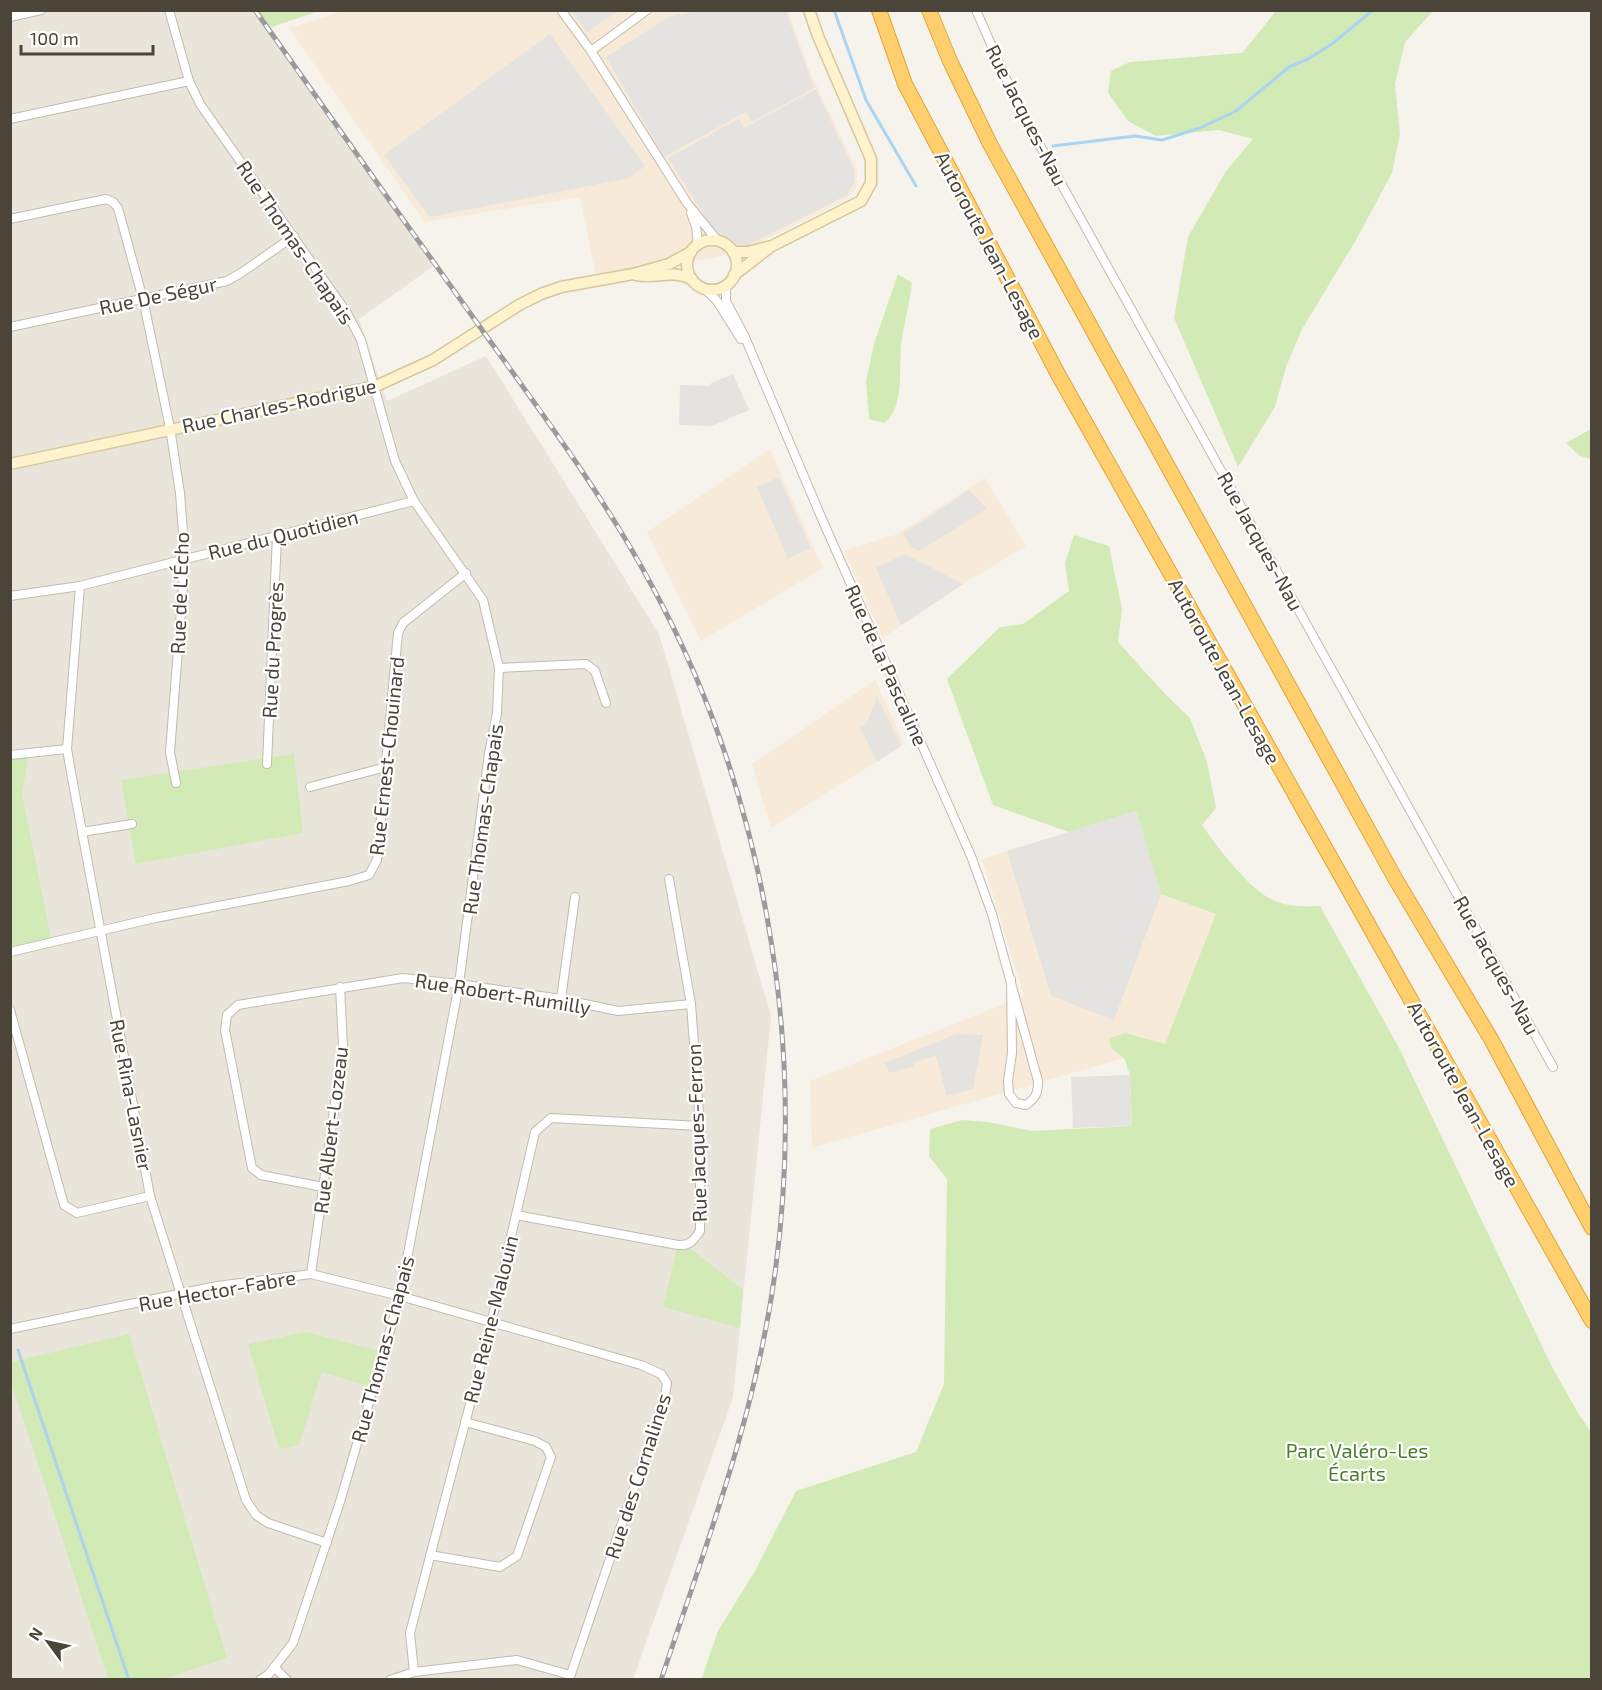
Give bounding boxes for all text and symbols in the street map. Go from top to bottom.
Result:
scale bar [21,18,153,56]
text: 100 m [30,27,79,49]
street label: Rue Jacques-Nau [981,40,1073,190]
street label: Autoroute Jean-Lesage [930,147,1050,343]
street label: Rue Thomas-Chapais [232,156,360,328]
street label: Rue De Ségur [97,271,219,319]
street label: Rue Charles-Rodrigue [180,373,378,437]
street label: Rue Jacques-Nau [1213,467,1309,615]
street label: Rue du Quotidien [205,504,361,564]
street label: Rue de L'Écho [165,531,193,655]
street label: Autoroute Jean-Lesage [1164,574,1286,768]
street label: Rue du Progrès [256,581,288,719]
street label: Rue de la Pascaline [841,581,933,749]
street label: Rue Ernest-Chouinard [364,655,408,857]
street label: Rue Thomas-Chapais [457,722,507,916]
street label: Rue Jacques-Nau [1449,891,1545,1039]
street label: Rue Robert-Rumilly [413,967,593,1019]
street label: Autoroute Jean-Lesage [1403,997,1525,1191]
street label: Rue Rina-Lasnier [105,1017,159,1173]
street label: Rue Jacques-Ferron [681,1043,711,1223]
street label: Rue Albert-Lozeau [308,1045,352,1215]
street label: Rue Reine-Malouin [458,1233,522,1405]
street label: Rue Thomas-Chapais [346,1253,418,1445]
street label: Rue Hector-Fabre [137,1264,297,1316]
street label: Rue des Cornalines [599,1390,675,1562]
park label: Parc Valéro-Les Écarts [1286,1438,1428,1485]
north arrow [18,1612,78,1672]
text: N [24,1624,46,1644]

